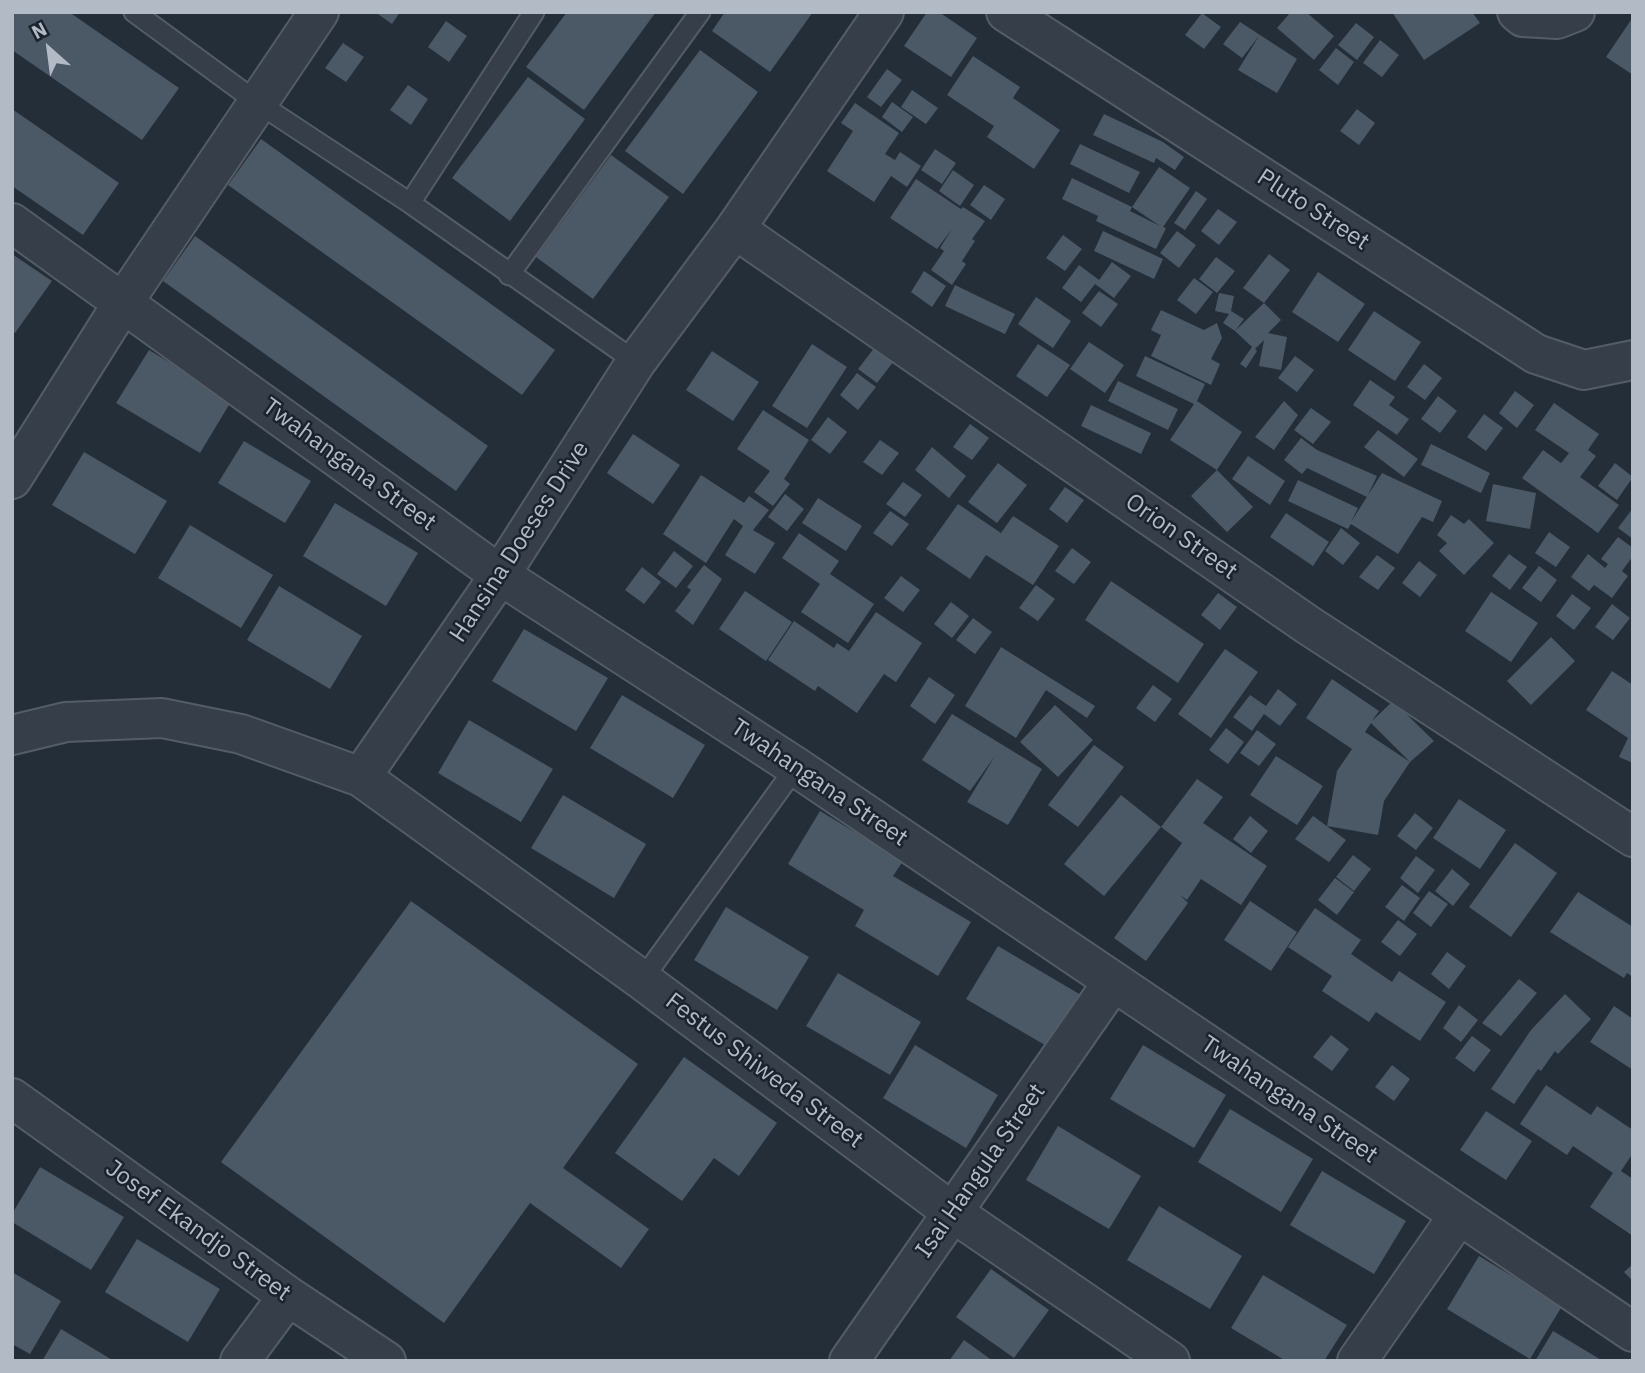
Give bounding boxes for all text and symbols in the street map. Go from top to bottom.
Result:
north arrow [14,14,84,84]
text: N [27,17,51,44]
street label: Pluto Street [1251,163,1375,257]
street label: Twahangana Street [257,392,441,538]
street label: Hansina Doeses Drive [444,436,596,648]
street label: Orion Street [1119,488,1243,586]
street label: Twahangana Street [725,713,913,853]
street label: Festus Shiweda Street [659,987,869,1155]
street label: Twahangana Street [1195,1030,1383,1170]
street label: Isai Hangula Street [910,1078,1052,1264]
street label: Josef Ekandjo Street [100,1154,296,1308]

